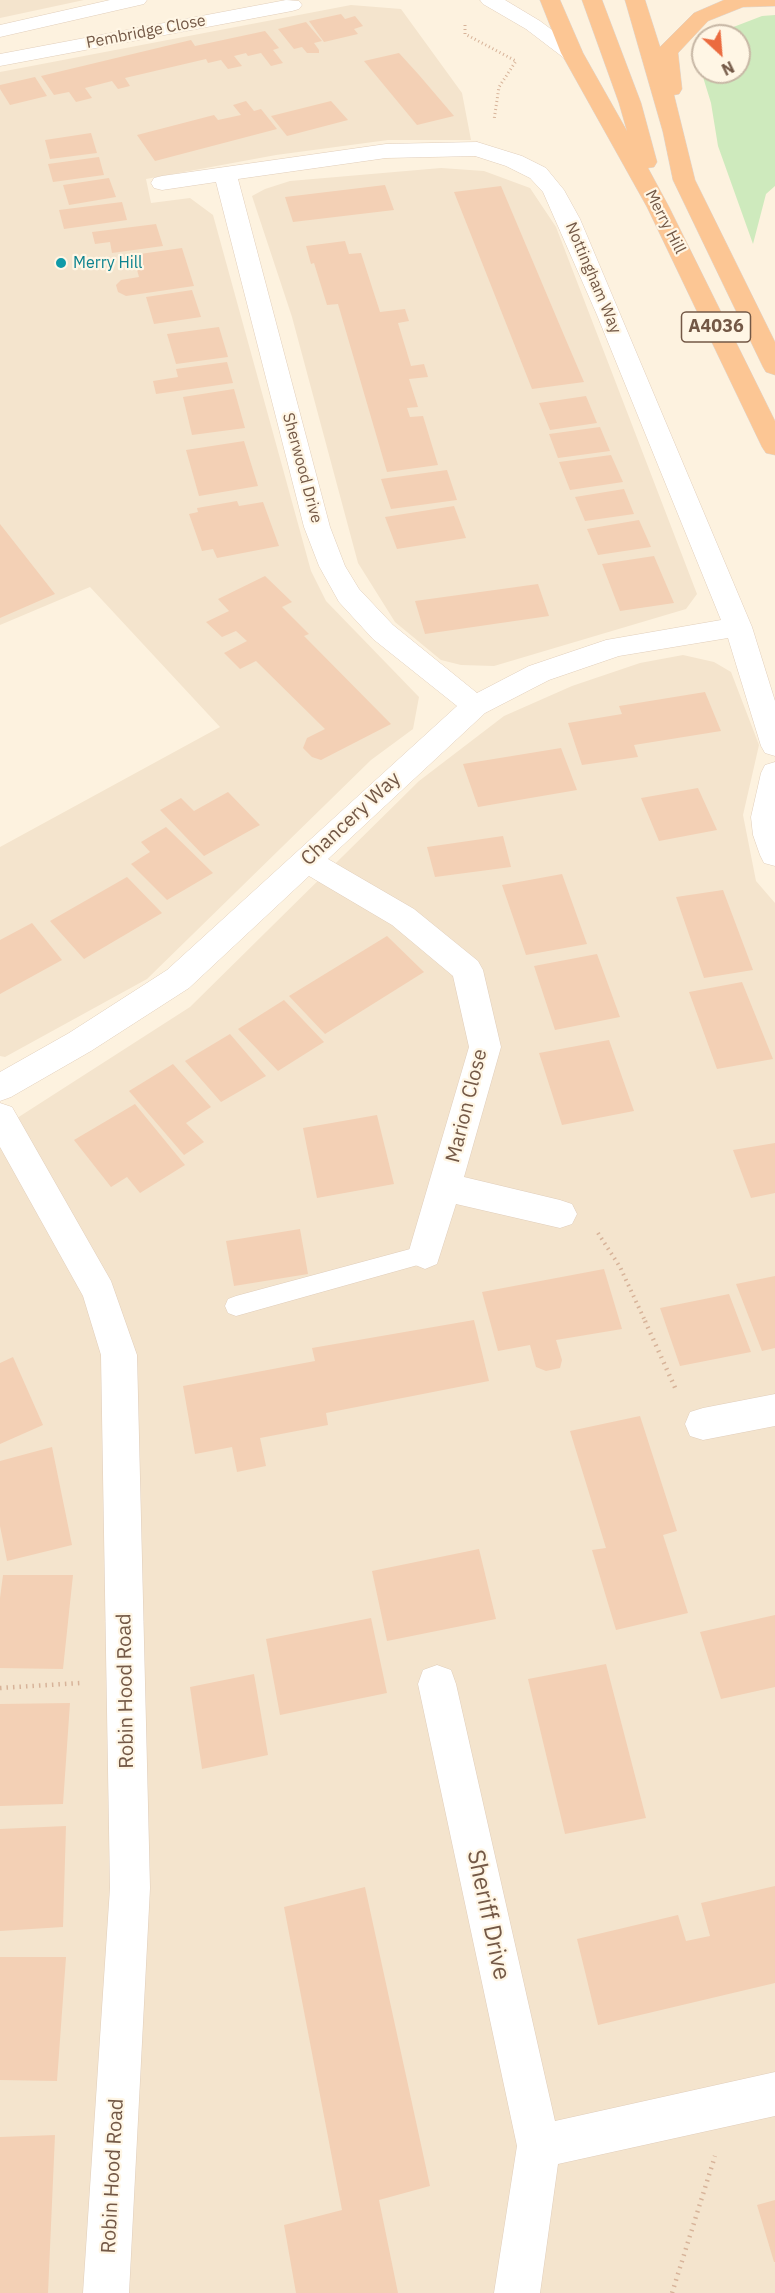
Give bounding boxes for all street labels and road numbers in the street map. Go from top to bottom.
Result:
street label: Pembridge Close [85,11,207,53]
street label: Merry Hill [641,187,689,257]
street label: Nottingham Way [561,220,625,336]
road number: A4036 [682,312,750,342]
street label: Sherwood Drive [278,411,326,525]
street label: Chancery Way [296,767,406,871]
street label: Marion Close [441,1047,493,1165]
street label: Robin Hood Road [113,1613,139,1769]
street label: Sheriff Drive [460,1847,516,1983]
street label: Robin Hood Road [97,2098,129,2254]

